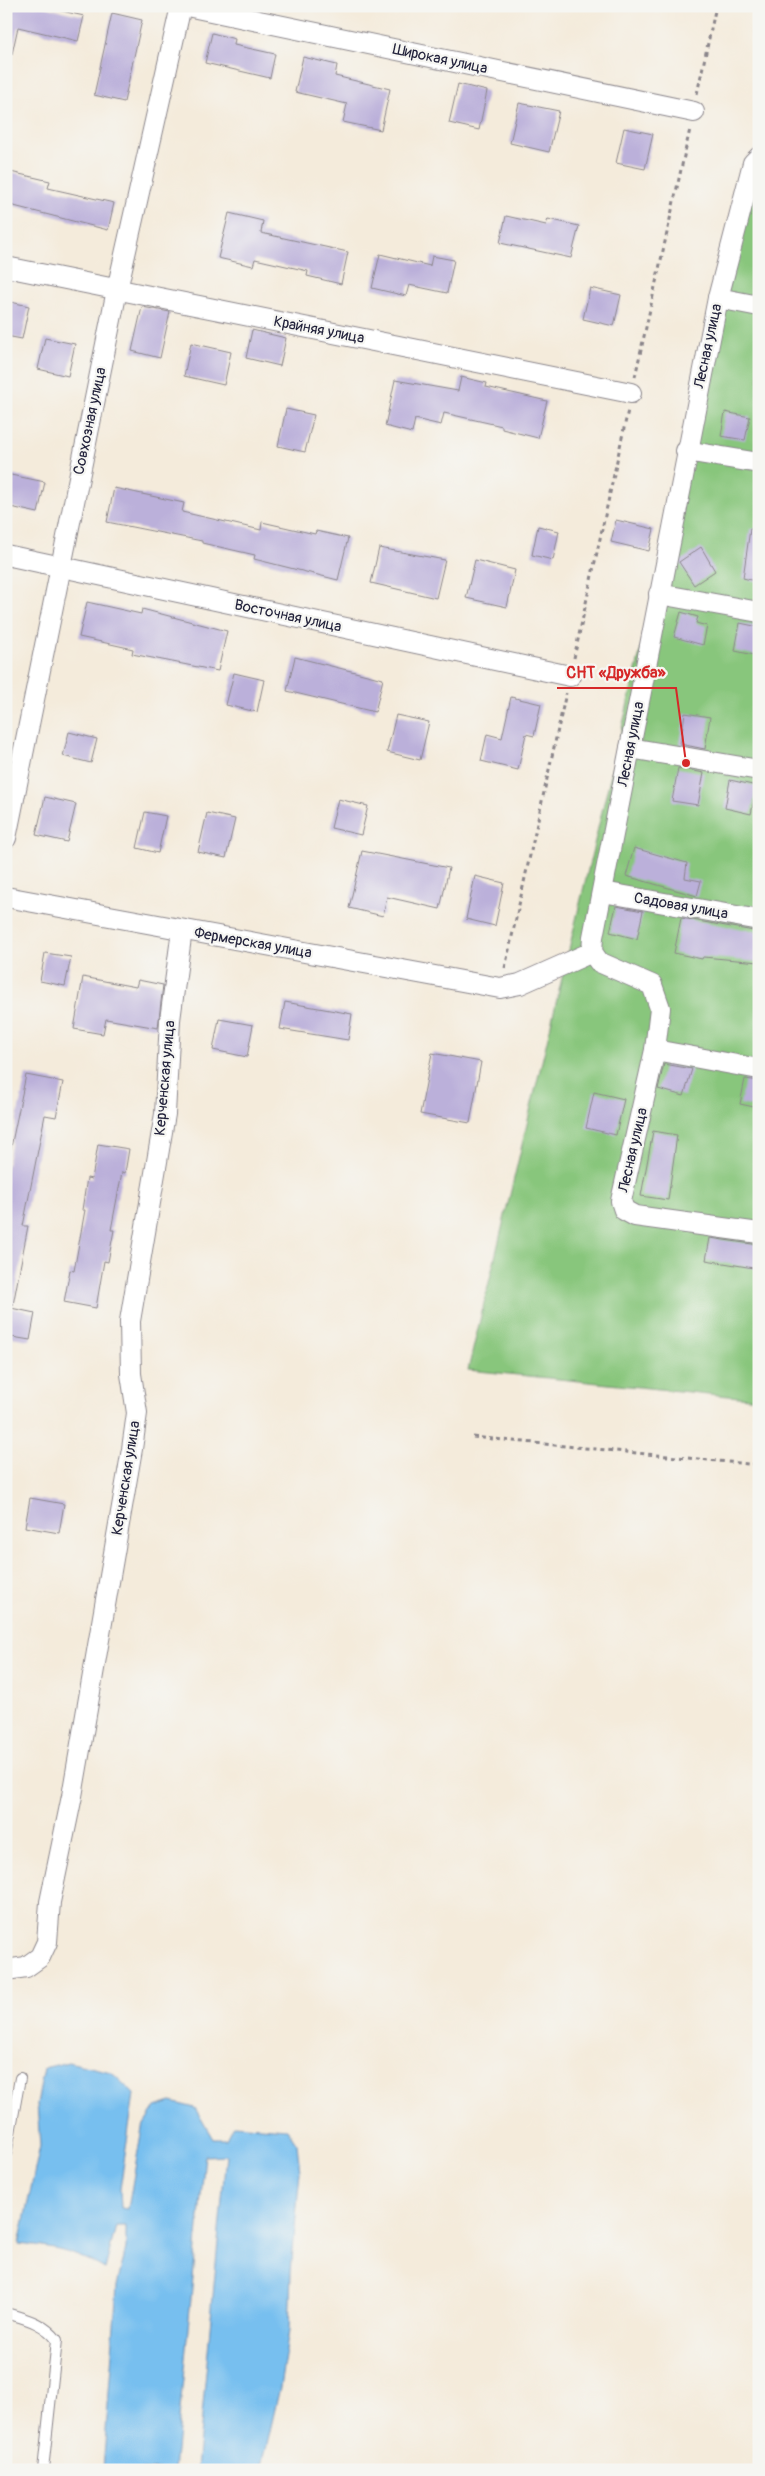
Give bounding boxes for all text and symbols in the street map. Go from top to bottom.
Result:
street label: Широкая улица [391,40,489,78]
street label: Лесная улица [690,302,726,391]
street label: Крайняя улица [272,312,366,348]
street label: Совхозная улица [69,365,111,477]
street label: Восточная улица [233,595,343,637]
callout: СНТ «Дружба» [557,657,676,688]
text: СНТ «Дружба» [566,663,667,683]
street label: Лесная улица [613,700,649,789]
street label: Садовая улица [632,888,730,924]
street label: Фермерская улица [193,923,313,963]
street label: Керченская улица [151,1020,180,1136]
street label: Лесная улица [614,1106,652,1195]
street label: Керченская улица [108,1419,144,1537]

